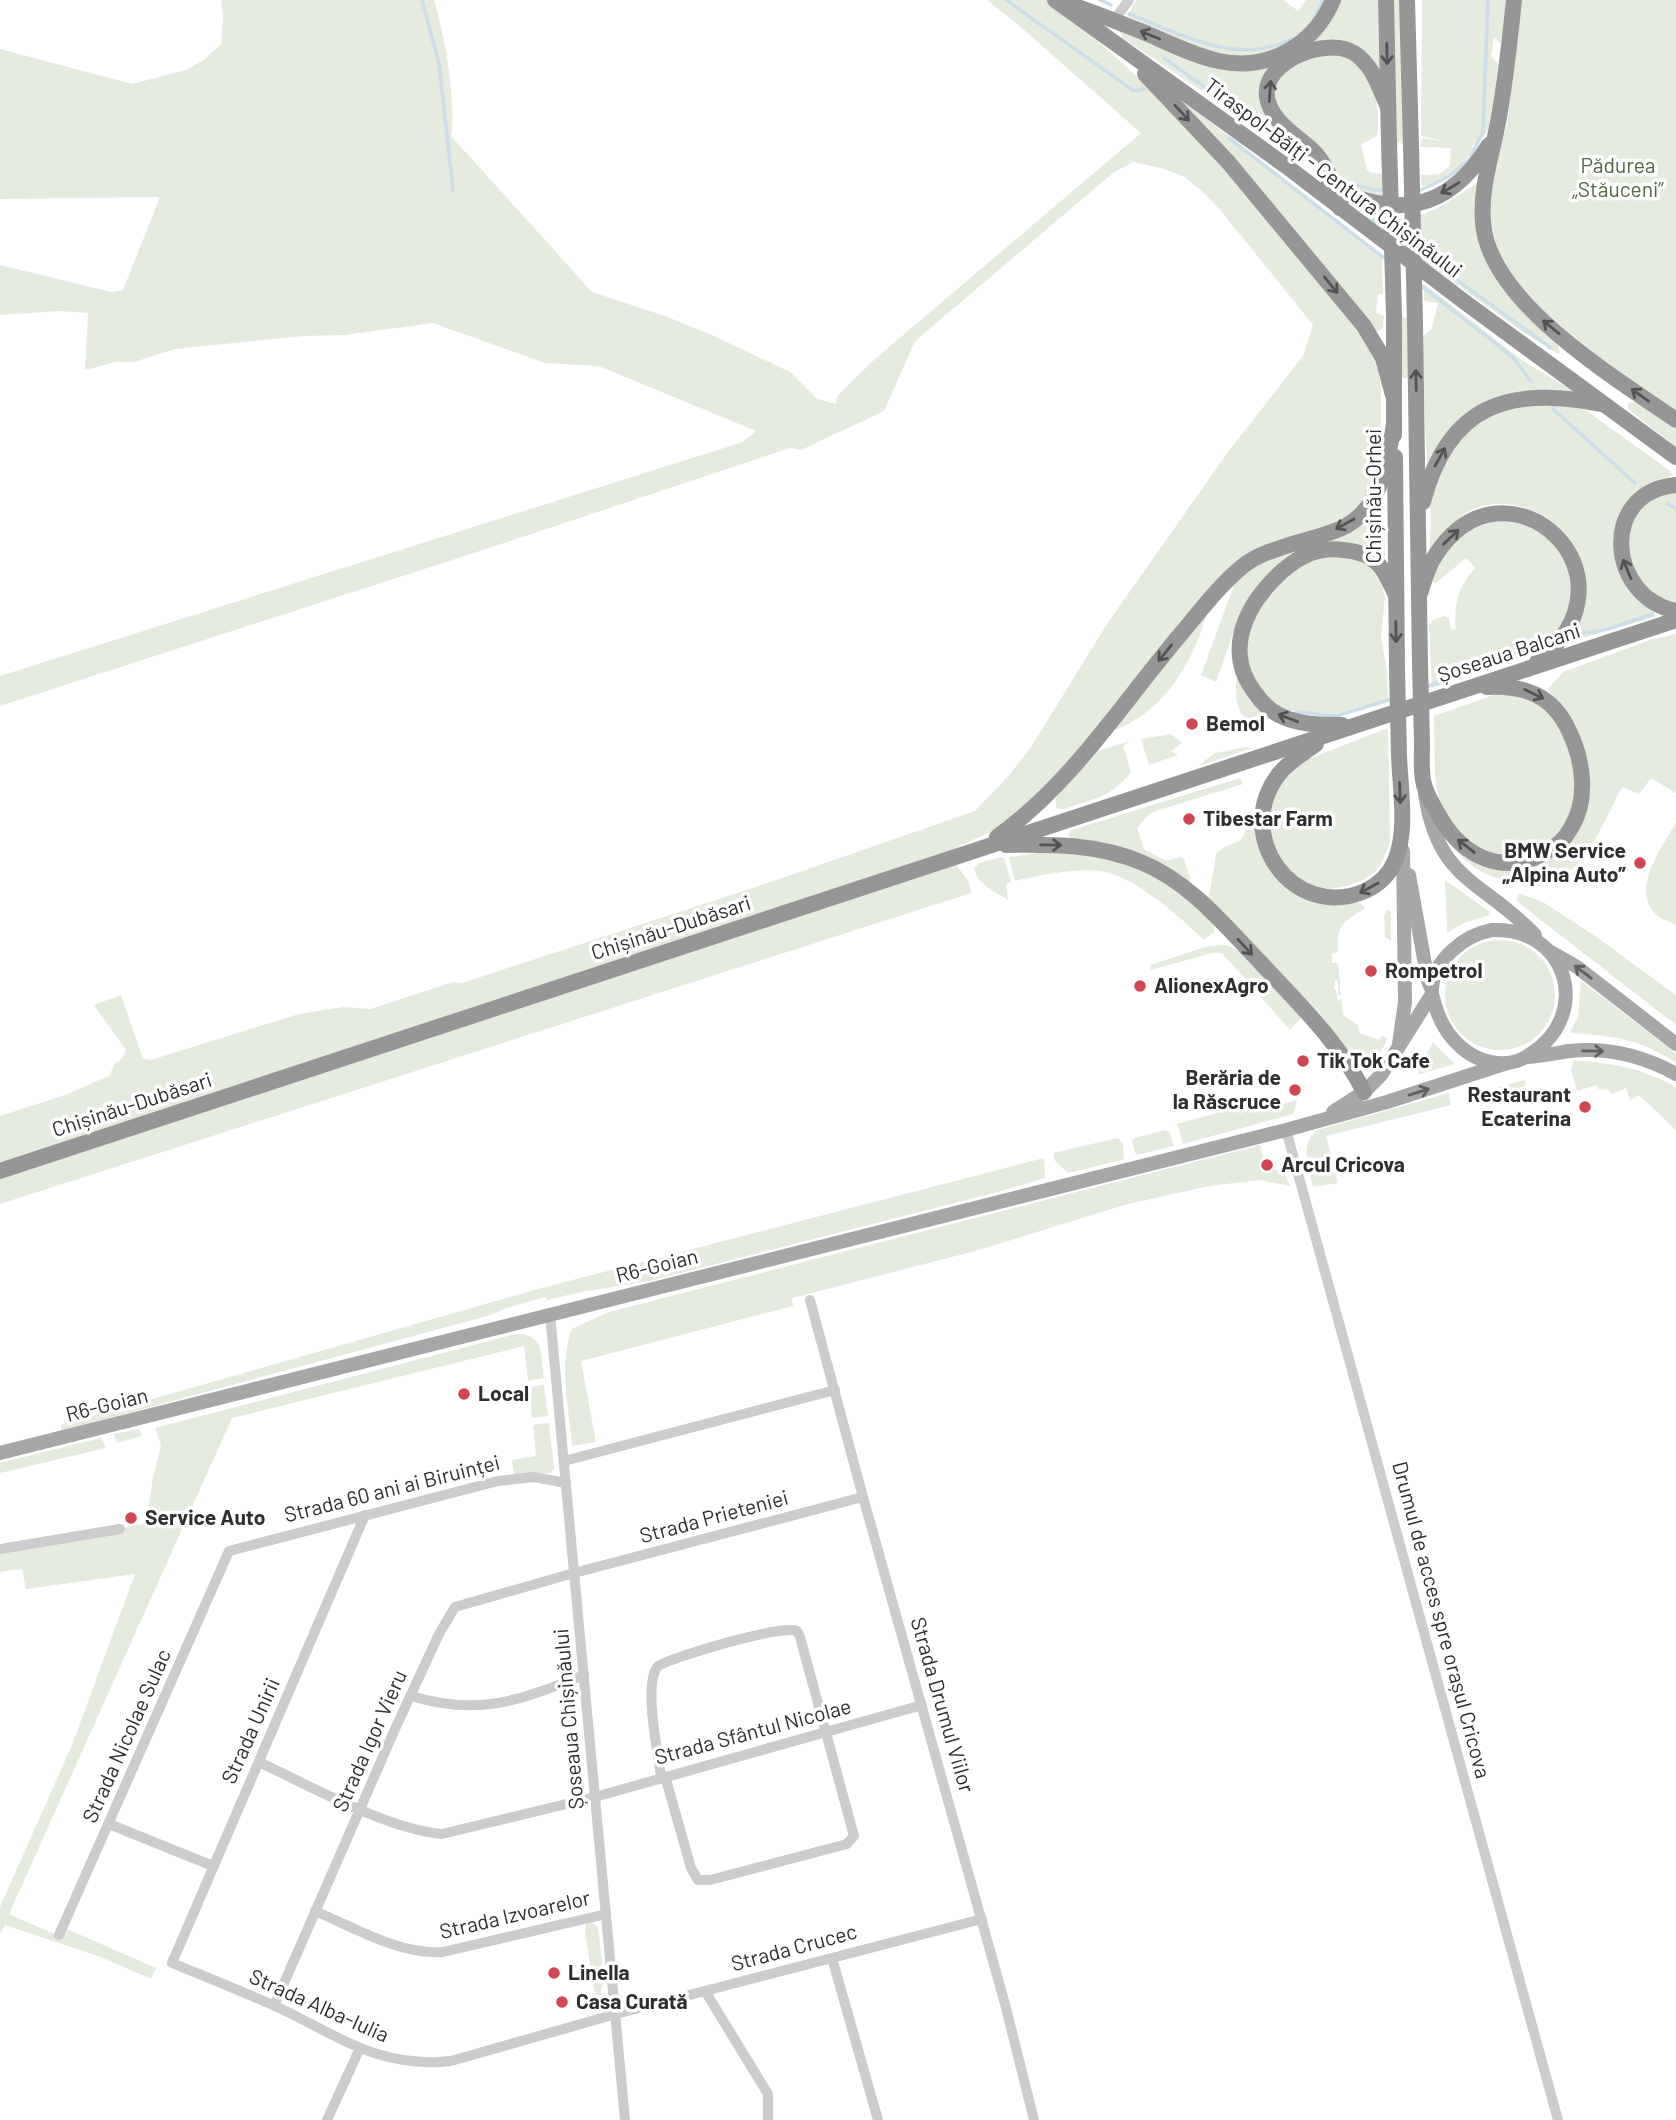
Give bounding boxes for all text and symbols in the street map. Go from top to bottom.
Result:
one-way arrow [1139,28,1161,41]
one-way arrow [1380,42,1393,65]
street label: Tiraspol-Bălți - Centura Chișinăului [1200,72,1468,282]
one-way arrow [1264,80,1277,103]
one-way arrow [1173,104,1190,121]
park label: Pădurea „Stăuceni” [1572,152,1664,201]
one-way arrow [1440,181,1460,195]
one-way arrow [1323,275,1338,293]
one-way arrow [1543,319,1561,335]
one-way arrow [1409,369,1423,392]
one-way arrow [1631,388,1650,402]
street label: Chișinău-Orhei [1360,429,1385,563]
one-way arrow [1433,448,1447,468]
one-way arrow [1335,518,1356,531]
one-way arrow [1442,528,1459,545]
one-way arrow [1619,558,1632,580]
street label: Șoseaua Balcani [1434,617,1583,686]
one-way arrow [1389,620,1403,643]
one-way arrow [1158,643,1173,661]
one-way arrow [1523,687,1544,701]
place label: Bemol [1206,710,1265,735]
one-way arrow [1277,711,1299,723]
marker: Bemol [1184,716,1200,732]
one-way arrow [1393,781,1407,804]
place label: Tibestar Farm [1203,805,1333,830]
marker: Tibestar Farm [1181,811,1197,827]
place label: BMW Service „Alpina Auto” [1502,837,1626,886]
one-way arrow [1039,838,1062,852]
one-way arrow [1457,839,1476,853]
marker: BMW Service „Alpina Auto” [1632,855,1648,871]
one-way arrow [1359,882,1380,895]
street label: Chișinău-Dubăsari [588,889,754,964]
one-way arrow [1237,938,1254,955]
place label: Rompetrol [1385,957,1483,982]
marker: Rompetrol [1363,963,1379,979]
one-way arrow [1574,965,1593,979]
place label: AlionexAgro [1154,972,1269,997]
marker: AlionexAgro [1132,978,1148,994]
one-way arrow [1581,1044,1604,1057]
place label: Tik Tok Cafe [1317,1047,1430,1072]
marker: Tik Tok Cafe [1295,1053,1311,1069]
place label: Berăria de la Răscruce [1173,1064,1281,1113]
street label: Chișinău-Dubăsari [49,1066,215,1141]
place label: Restaurant Ecaterina [1467,1081,1571,1130]
marker: Berăria de la Răscruce [1287,1082,1303,1098]
one-way arrow [1408,1085,1430,1098]
marker: Restaurant Ecaterina [1577,1099,1593,1115]
place label: Arcul Cricova [1281,1151,1405,1176]
marker: Arcul Cricova [1259,1157,1275,1173]
street label: R6-Goian [613,1242,700,1287]
place label: Local [478,1380,529,1405]
street label: R6-Goian [63,1381,150,1426]
marker: Local [456,1386,472,1402]
street label: Strada 60 ani ai Biruinței [281,1449,502,1526]
street label: Drumul de acces spre orașul Cricova [1388,1458,1497,1781]
street label: Strada Prieteniei [637,1484,791,1547]
place label: Service Auto [145,1504,265,1529]
marker: Service Auto [123,1510,139,1526]
street label: Strada Drumul Viilor [906,1614,981,1795]
street label: Șoseaua Chișinăului [547,1628,588,1811]
street label: Strada Nicolae Sulac [76,1645,175,1826]
street label: Strada Igor Vieru [326,1666,411,1815]
street label: Strada Unirii [215,1674,284,1787]
street label: Strada Sfântul Nicolae [652,1692,854,1769]
street label: Strada Izvoarelor [437,1884,593,1943]
street label: Strada Crucec [728,1918,859,1975]
place label: Linella [568,1959,630,1984]
street label: Strada Alba-Iulia [246,1963,393,2047]
marker: Linella [546,1965,562,1981]
place label: Casa Curată [576,1988,688,2013]
marker: Casa Curată [554,1994,570,2010]

